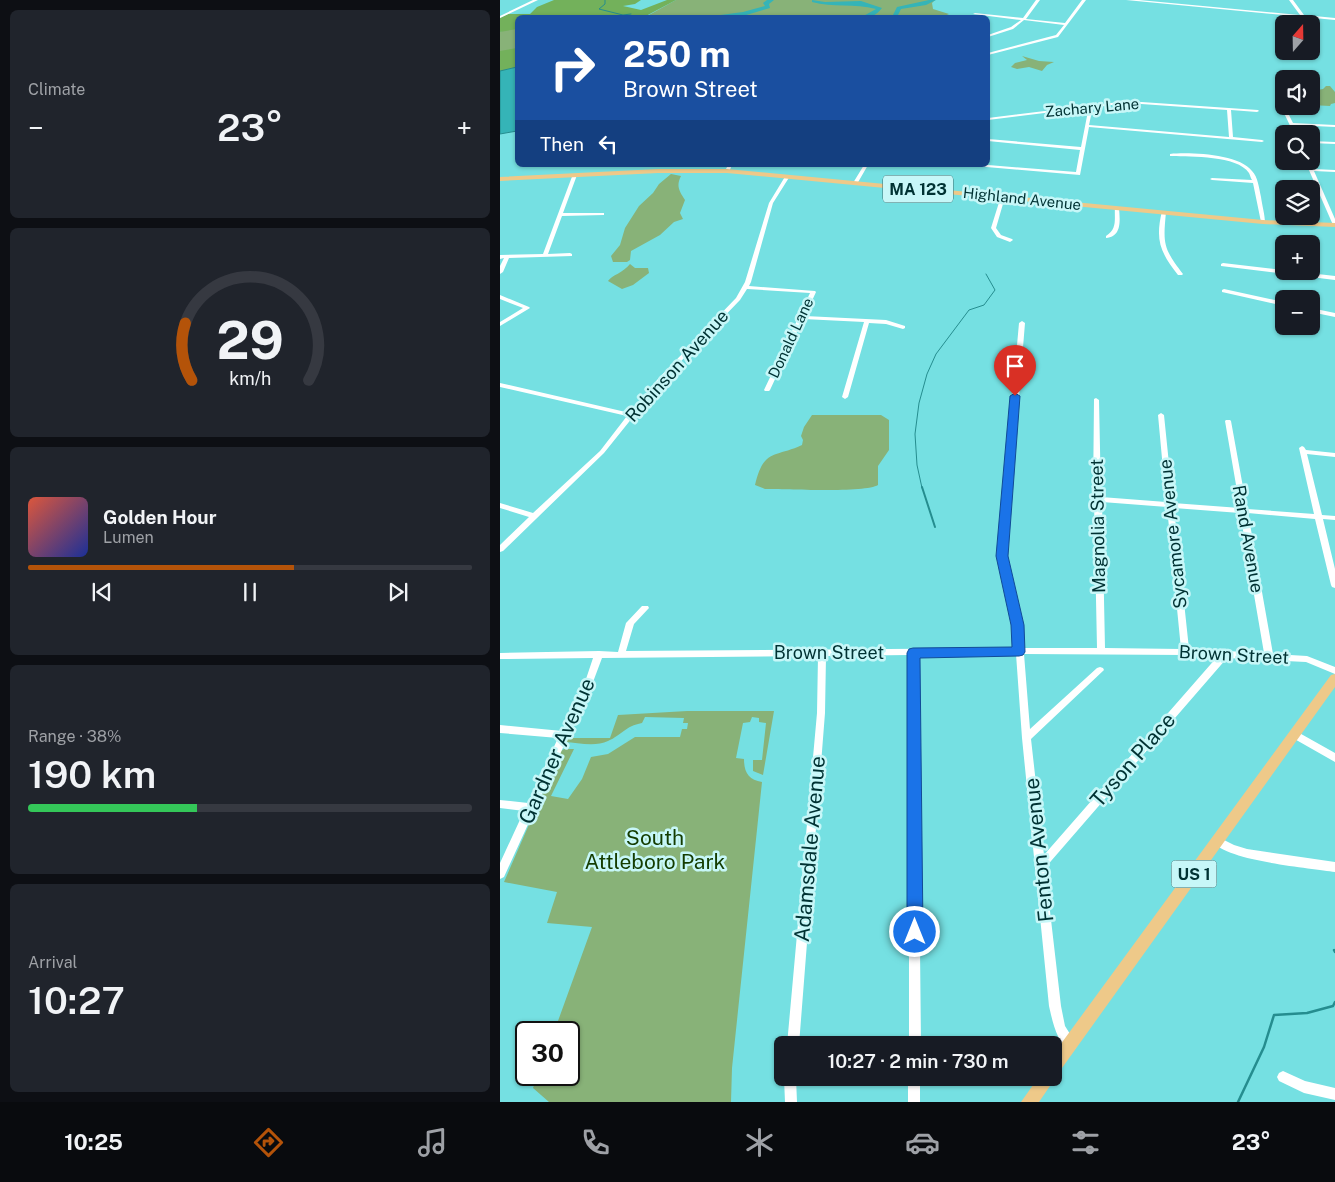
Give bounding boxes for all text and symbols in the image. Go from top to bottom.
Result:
north arrow [1275,15,1320,60]
map controls [1275,15,1320,335]
text: 250 m [623,34,731,75]
icon: right [540,35,605,100]
button: sound [1275,70,1320,115]
text: Brown Street [623,76,758,102]
text: Climate [28,80,85,99]
street label: Zachary Lane [1044,95,1140,120]
text: 23° [217,105,283,150]
text: − [28,111,44,144]
text: + [456,111,472,144]
button: search [1275,125,1320,170]
icon: left [594,130,622,158]
text: Then [540,133,584,155]
road number: MA 123 [883,175,953,202]
button: layers [1275,180,1320,225]
street label: Highland Avenue [962,184,1082,213]
button: + [1275,235,1320,280]
button: − [1275,290,1320,335]
street label: Donald Lane [765,295,817,381]
street label: Robinson Avenue [621,305,732,426]
text: 29 [216,310,284,371]
pin [994,345,1036,396]
icon: arrive [1001,352,1029,380]
text: km/h [229,368,271,389]
street label: Sycamore Avenue [1154,458,1191,610]
street label: Magnolia Street [1086,459,1109,593]
street label: Rand Avenue [1229,483,1268,595]
text: Golden Hour [103,506,217,528]
text: Lumen [103,528,154,547]
icon: previous [88,578,116,606]
icon: pause [236,578,264,606]
icon: next [384,578,412,606]
street label: Brown Street [1178,641,1290,668]
street label: Brown Street [774,642,884,663]
street label: Gardner Avenue [513,674,600,828]
street label: Tyson Place [1085,707,1180,812]
text: Range · 38% [28,727,122,746]
text: 190 km [28,752,156,797]
street label: Adamsdale Avenue [789,755,830,943]
street label: Fenton Avenue [1019,777,1059,923]
park label: South Attleboro Park [585,825,726,874]
road number: US 1 [1172,861,1216,888]
position arrow [888,905,940,957]
text: Arrival [28,953,77,972]
text: 10:27 [28,978,125,1023]
speed limit sign: 30 [515,1021,580,1086]
text: 10:27 · 2 min · 730 m [827,1050,1009,1072]
icon: directions [251,1125,286,1160]
icon: music [415,1125,450,1160]
icon: phone [578,1125,613,1160]
icon: climate [742,1125,777,1160]
icon: car [905,1125,940,1160]
icon: filters [1068,1125,1103,1160]
text: 10:25 [64,1129,123,1155]
text: 23° [1232,1129,1271,1155]

